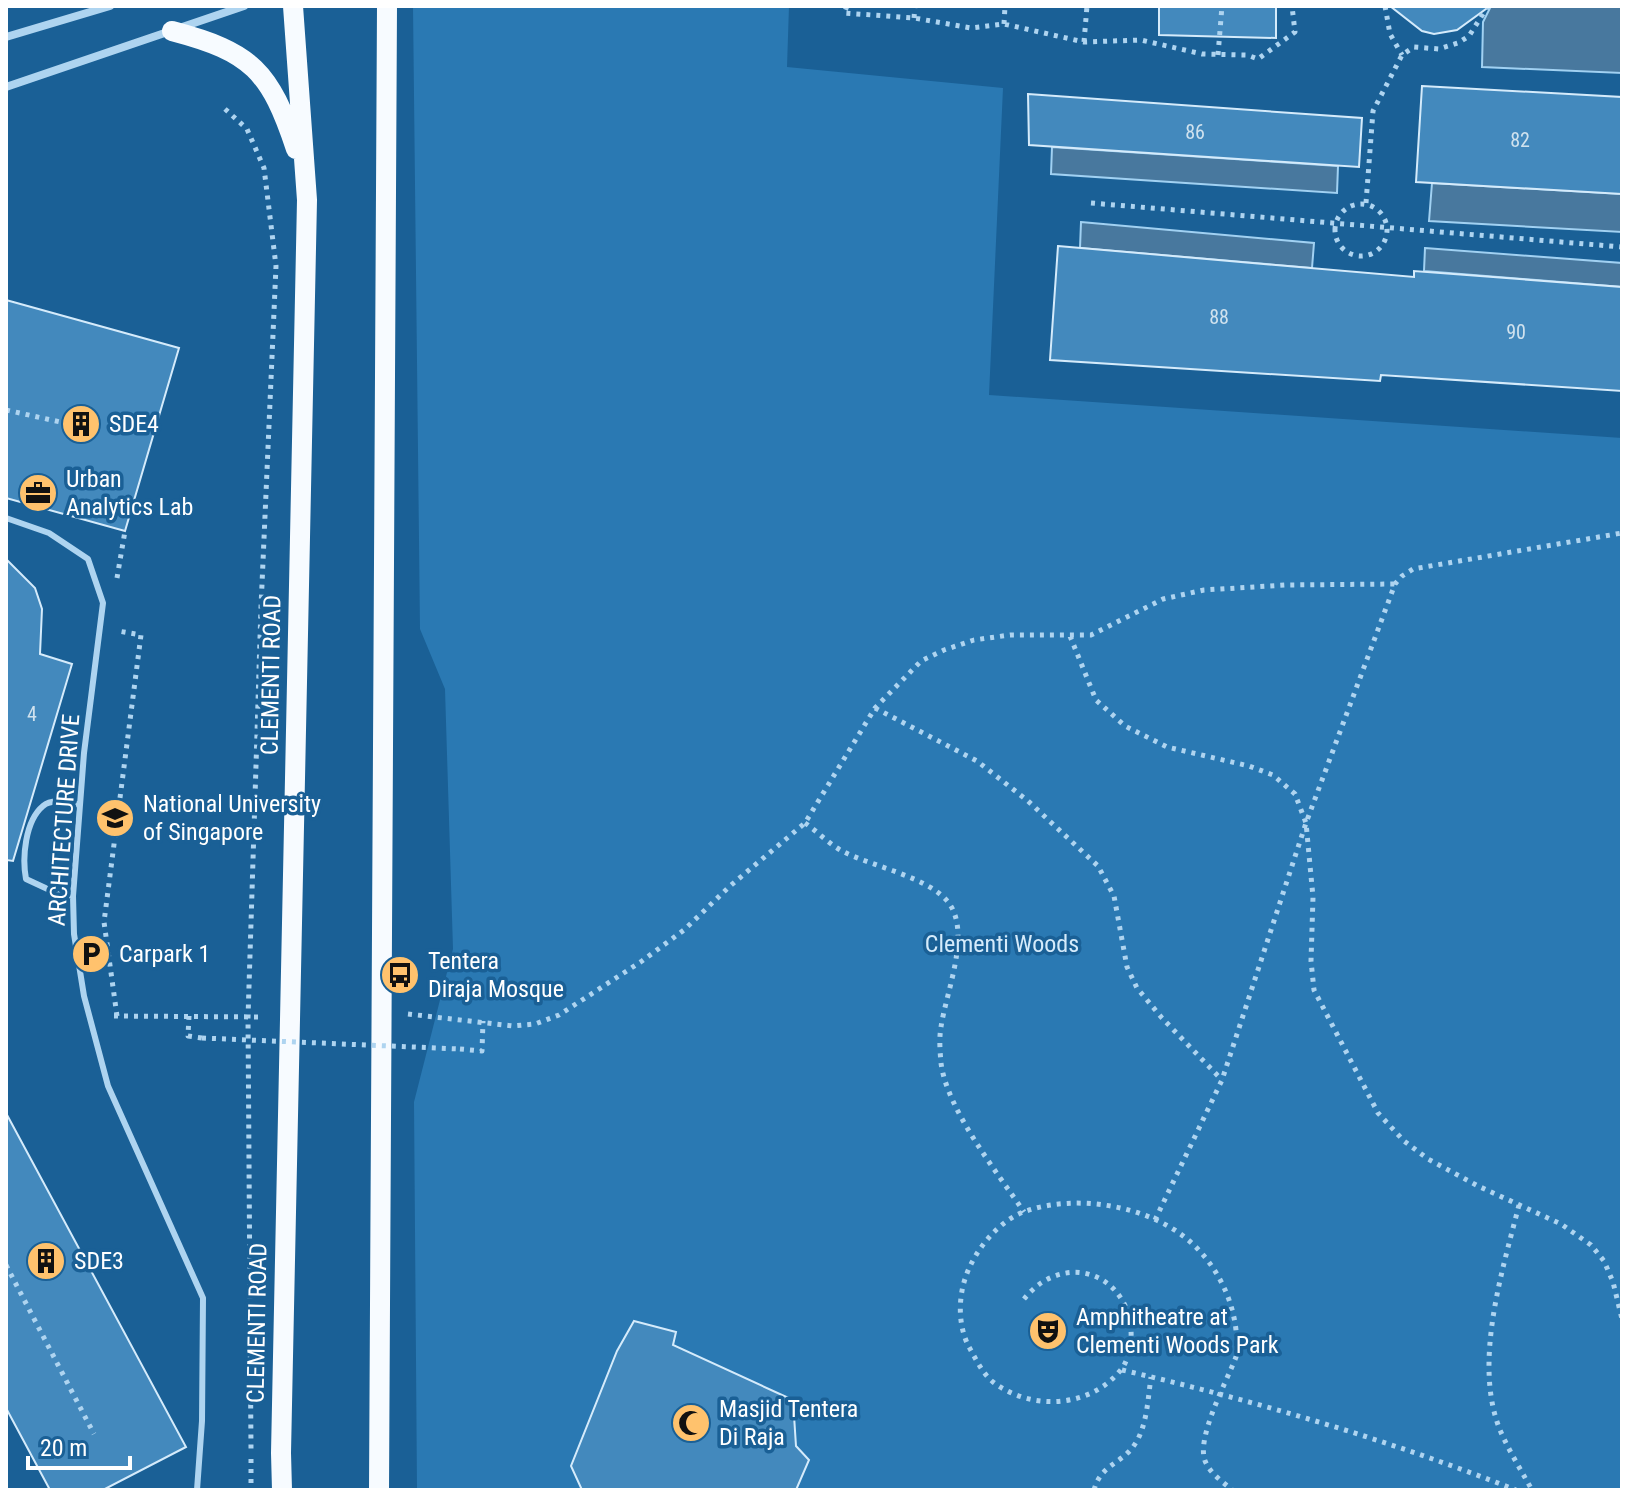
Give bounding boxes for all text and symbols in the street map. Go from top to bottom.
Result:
house number: 86 [1185,120,1205,144]
house number: 82 [1510,128,1530,152]
house number: 88 [1209,305,1229,329]
house number: 90 [1506,320,1526,344]
building icon: SDE4 [60,403,102,445]
place label: SDE4 [109,410,159,438]
place label: Urban Analytics Lab [66,465,193,521]
office icon: Urban Analytics Lab [17,472,59,514]
street label: CLEMENTI ROAD [256,595,286,755]
house number: 4 [27,702,37,726]
street label: ARCHITECTURE DRIVE [43,713,85,927]
place label: National University of Singapore [143,790,321,846]
school or university icon: National University of Singapore [94,797,136,839]
park label: Clementi Woods [925,930,1079,958]
parking icon: Carpark 1 [70,933,112,975]
place label: Carpark 1 [119,940,210,968]
place label: Tentera Diraja Mosque [428,947,564,1003]
bus stop icon: Tentera Diraja Mosque [379,954,421,996]
building icon: SDE3 [25,1240,67,1282]
street label: CLEMENTI ROAD [242,1243,272,1403]
place label: SDE3 [74,1247,124,1275]
place label: Amphitheatre at Clementi Woods Park [1076,1303,1279,1359]
theatre icon: Amphitheatre at Clementi Woods Park [1027,1310,1069,1352]
place label: Masjid Tentera Di Raja [719,1395,858,1451]
mosque icon: Masjid Tentera Di Raja [670,1402,712,1444]
scale bar [28,1420,130,1470]
text: 20 m [40,1434,87,1462]

